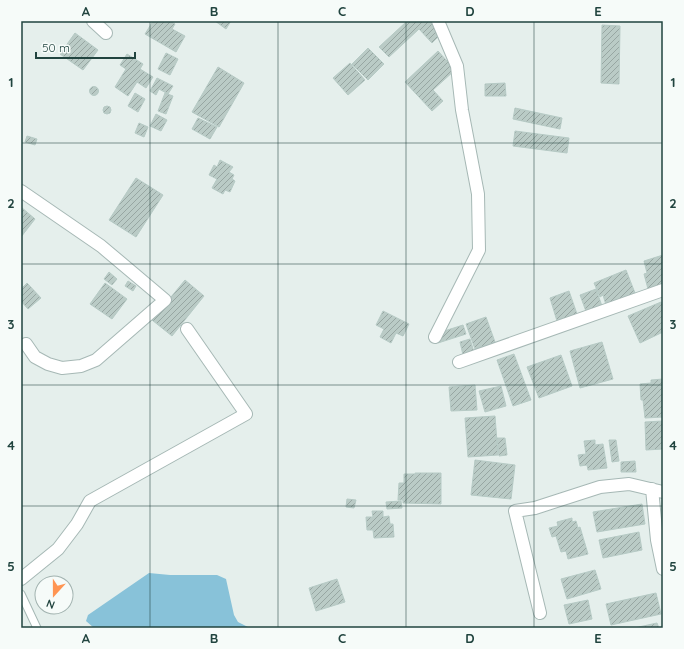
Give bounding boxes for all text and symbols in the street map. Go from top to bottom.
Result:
text: A [82,3,91,19]
text: B [210,3,218,19]
text: C [338,3,346,19]
text: D [465,3,475,19]
text: E [594,3,602,19]
scale bar [36,34,135,60]
text: 50 m [42,40,70,55]
text: 1 [8,74,14,90]
text: 1 [670,74,676,90]
text: 2 [7,195,15,211]
text: 2 [669,195,677,211]
text: 3 [8,316,15,332]
text: 3 [670,316,677,332]
text: 4 [7,437,15,453]
text: 4 [669,437,677,453]
text: 5 [7,558,15,574]
text: 5 [669,558,677,574]
north arrow [34,575,74,615]
text: N [44,596,57,612]
text: A [82,630,91,646]
text: B [210,630,218,646]
text: C [338,630,346,646]
text: D [465,630,475,646]
text: E [594,630,602,646]

